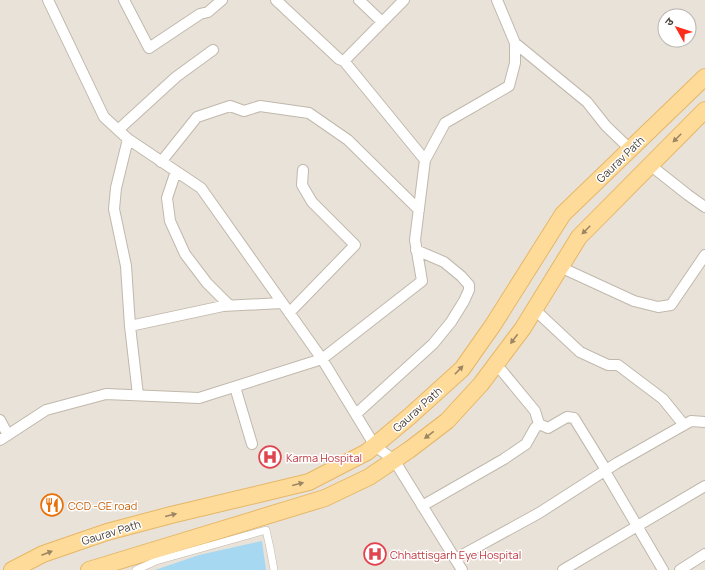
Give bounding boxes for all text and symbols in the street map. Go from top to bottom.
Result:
north arrow [657,8,697,48]
text: उ [661,14,677,29]
street label: Gaurav Path [593,132,647,186]
one-way arrow [672,133,682,143]
one-way arrow [581,225,590,235]
one-way arrow [510,333,519,344]
one-way arrow [455,365,464,375]
street label: Gaurav Path [389,383,445,435]
one-way arrow [423,431,434,440]
hospital icon: Karma Hospital [257,444,283,470]
place label: Karma Hospital [286,450,362,465]
one-way arrow [292,481,304,487]
restaurant icon: CCD -GE road [39,492,65,518]
place label: CCD -GE road [68,498,137,513]
one-way arrow [166,512,178,518]
street label: Gaurav Path [80,516,142,548]
hospital icon: Chhattisgarh Eye Hospital [362,541,388,567]
place label: Chhattisgarh Eye Hospital [390,547,521,562]
one-way arrow [42,549,54,555]

